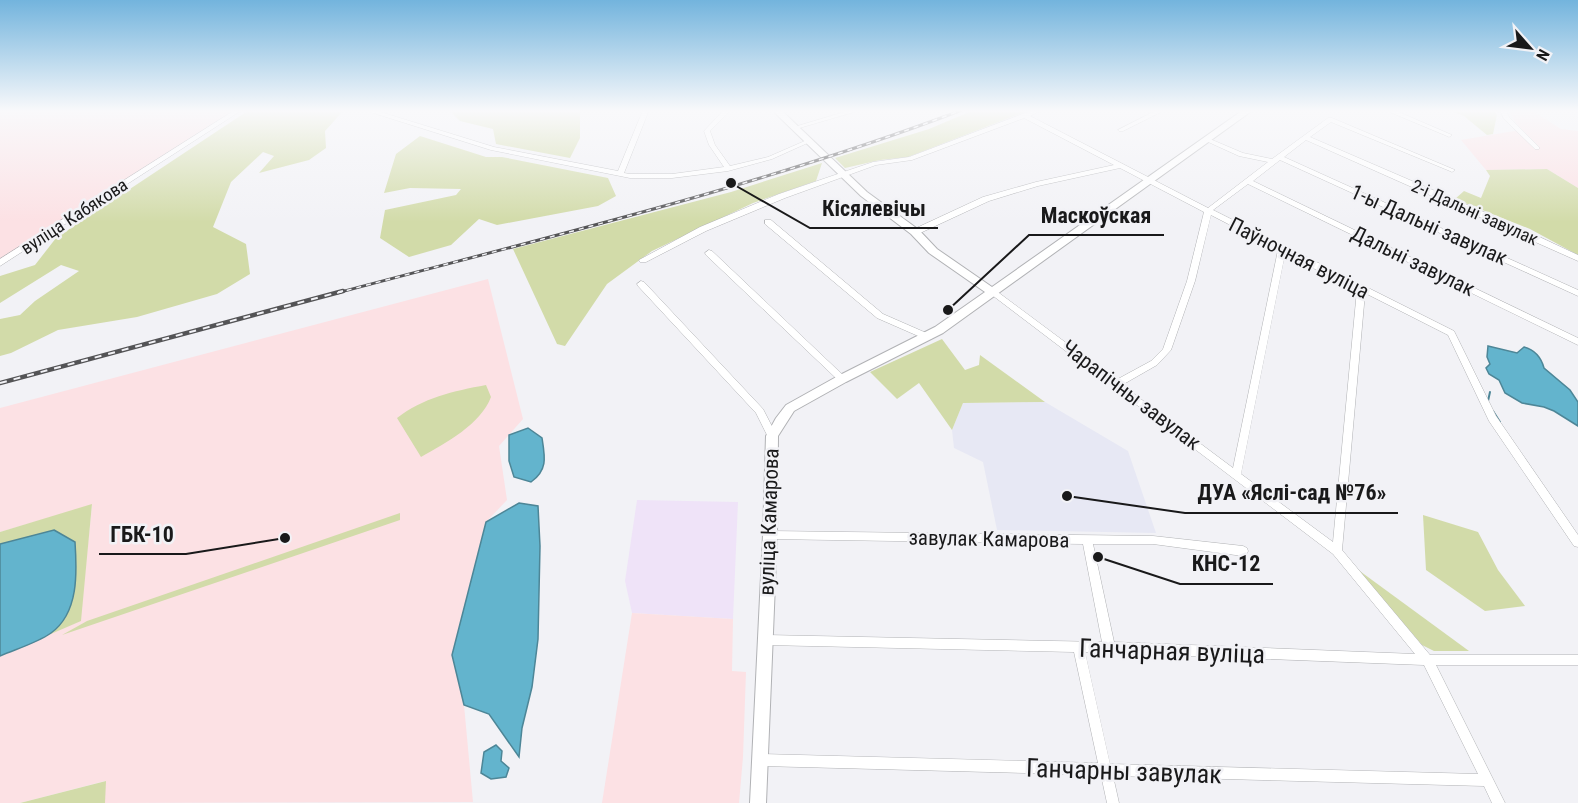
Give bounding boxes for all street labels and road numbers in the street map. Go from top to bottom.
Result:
street label: вуліца Кабякова [17,174,131,258]
street label: 2-і Дальні завулак [1408,175,1542,250]
street label: 1-ы Дальні завулак [1347,179,1511,271]
street label: Паўночная вуліца [1225,212,1373,304]
street label: Дальні завулак [1347,220,1479,302]
street label: Чарапічны завулак [1057,335,1205,455]
street label: вуліца Камарова [754,448,784,596]
street label: завулак Камарова [908,526,1070,552]
street label: Ганчарная вуліца [1078,633,1266,669]
street label: Ганчарны завулак [1026,753,1223,789]

